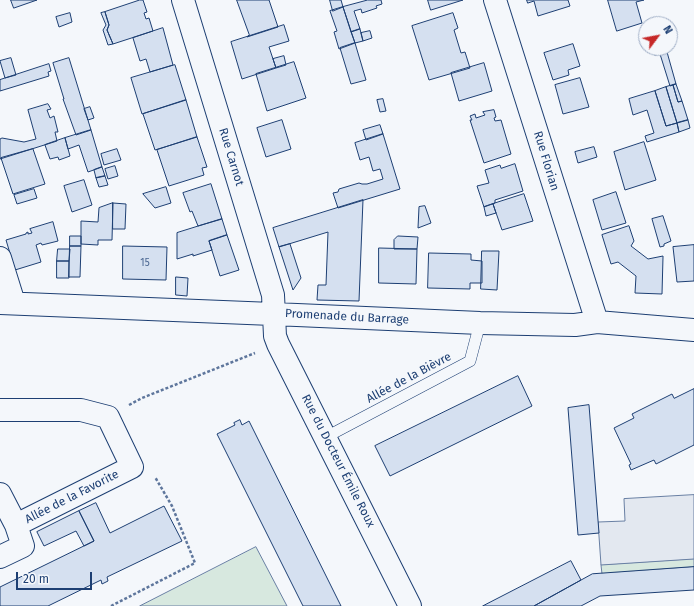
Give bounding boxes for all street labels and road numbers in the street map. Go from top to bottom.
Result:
street label: Rue Carnot [215,126,247,188]
street label: Rue Florian [530,129,562,193]
street label: Promenade du Barrage [285,307,409,327]
street label: Allée de la Bièvre [364,350,454,406]
street label: Rue du Docteur Émile Roux [298,392,378,530]
street label: Allée de la Favorite [23,467,121,527]

